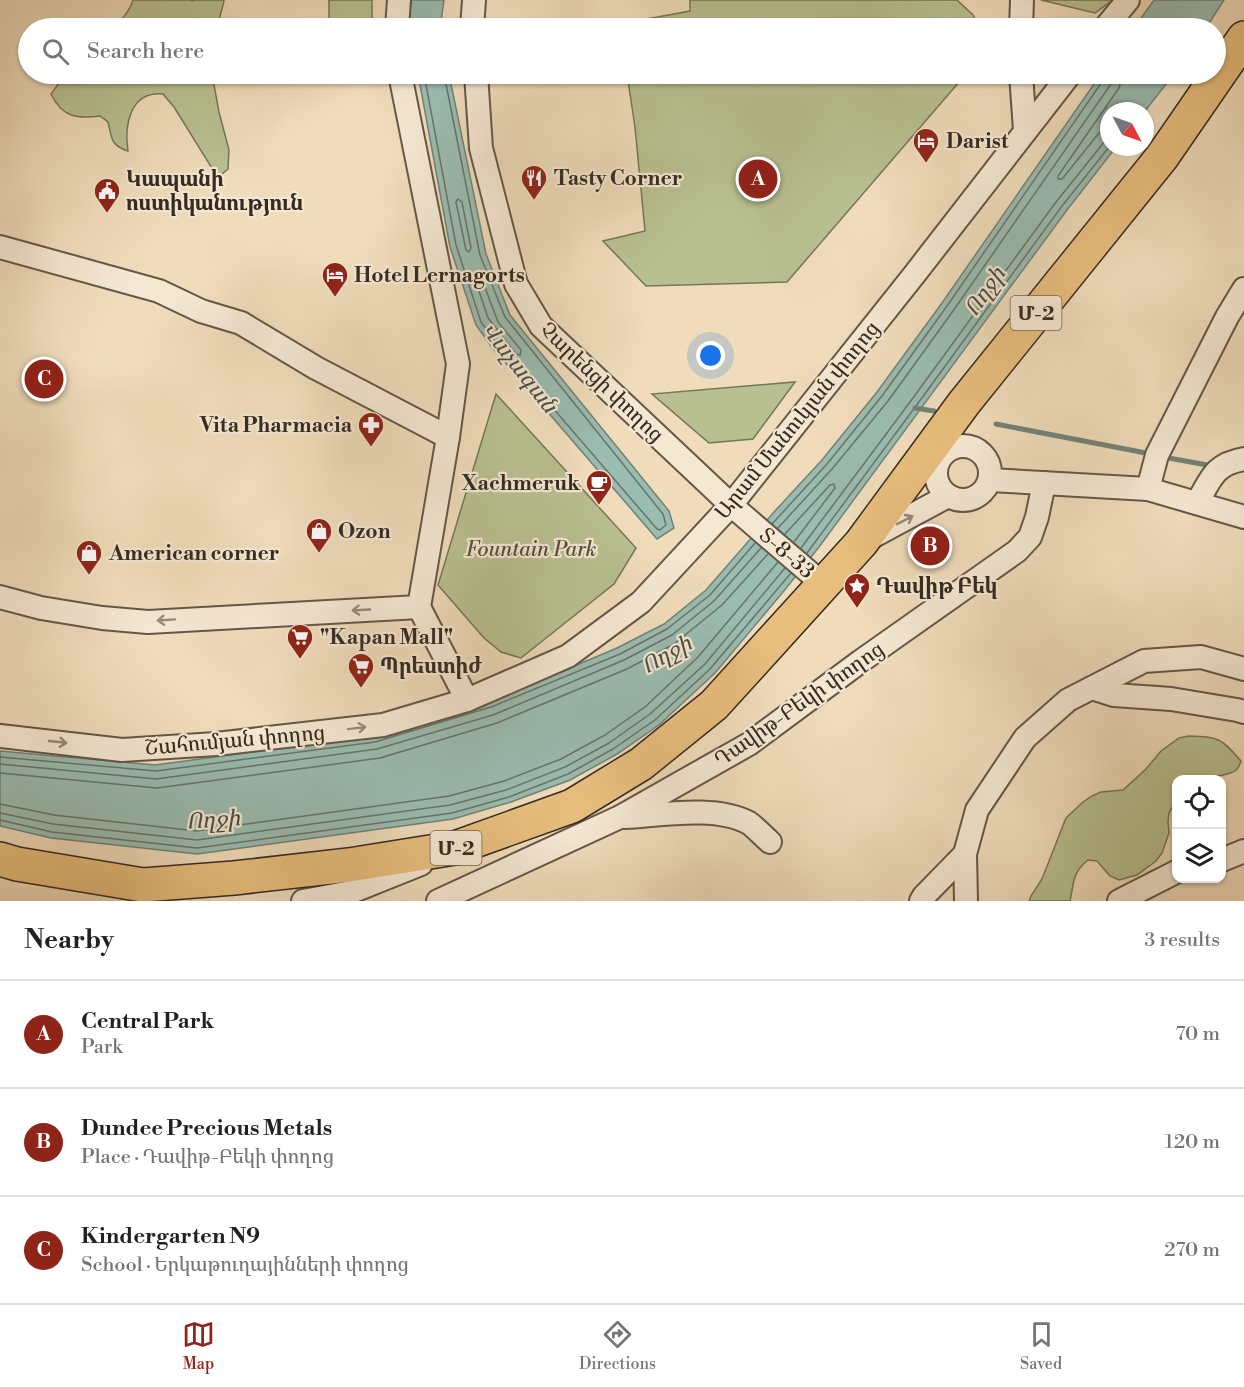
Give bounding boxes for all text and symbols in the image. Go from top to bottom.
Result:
search box [18,18,1226,84]
icon: search [39,35,72,68]
text: Search here [87,38,204,65]
north arrow [1100,102,1154,156]
hotel icon: Darist [911,126,941,164]
place label: Darist [946,129,1009,155]
pin: A [738,156,777,201]
restaurant icon: Tasty Corner [519,163,549,201]
place label: Tasty Corner [554,166,682,192]
place label: Կապանի ոստիկանություն [126,167,303,217]
public building icon: Կապանի ոստիկանություն [92,176,122,214]
hotel icon: Hotel Lernagorts [320,260,350,298]
water label: Ողջի [959,262,1012,322]
place label: Hotel Lernagorts [354,263,525,289]
road number: Մ-2 [1010,296,1062,330]
street label: Արամ Մանուկյան փողոց [710,316,886,525]
water label: Վաչագան [475,317,563,420]
street label: Չարենցի փողոց [534,317,669,448]
your location [696,341,725,370]
pin: C [24,356,63,401]
pharmacy icon: Vita Pharmacia [356,410,386,448]
place label: Vita Pharmacia [199,413,353,439]
cafe icon: Xachmeruk [584,468,614,506]
place label: Xachmeruk [461,471,581,497]
one-way arrow [896,514,913,526]
shop icon: Ozon [304,516,334,554]
place label: Ozon [338,519,391,545]
street label: Տ-8-33 [753,523,819,585]
pin: B [910,524,950,568]
park label: Fountain Park [466,537,596,563]
shop icon: American corner [74,538,104,576]
place label: American corner [108,541,279,567]
place icon: Դավիթ Բեկ [842,571,872,609]
place label: Դավիթ Բեկ [876,574,997,600]
one-way arrow [351,605,371,616]
one-way arrow [156,615,176,626]
supermarket icon: "Kapan Mall" [285,622,315,660]
place label: "Kapan Mall" [320,625,453,651]
water label: Ողջի [637,630,697,680]
street label: Դավիթ-Բեկի փողոց [710,637,889,773]
supermarket icon: Պրեստիժ [346,651,376,689]
place label: Պրեստիժ [380,654,482,680]
street label: Շահումյան փողոց [144,720,326,762]
one-way arrow [346,722,366,733]
one-way arrow [48,737,68,748]
map controls [1172,775,1226,883]
button: locate [1172,775,1226,829]
water label: Ողջի [185,805,241,836]
button: layers [1172,829,1226,883]
road number: Մ-2 [430,831,482,865]
text: Nearby [24,924,114,956]
text: 3 results [1144,928,1220,953]
text: Central Park [81,1008,214,1035]
text: A [36,1022,51,1047]
text: 70 m [1176,1022,1220,1047]
text: Park [81,1035,123,1060]
text: Dundee Precious Metals [81,1115,332,1142]
text: B [36,1130,51,1155]
text: 120 m [1165,1130,1220,1155]
text: Place · Դավիթ-Բեկի փողոց [81,1145,334,1170]
text: Kindergarten N9 [81,1223,260,1250]
text: C [36,1238,51,1263]
text: 270 m [1164,1238,1220,1263]
text: School · Երկաթուղայինների փողոց [81,1253,409,1278]
tab: Map [182,1318,215,1374]
tab: Directions [579,1318,656,1374]
tab: Saved [1020,1318,1062,1374]

